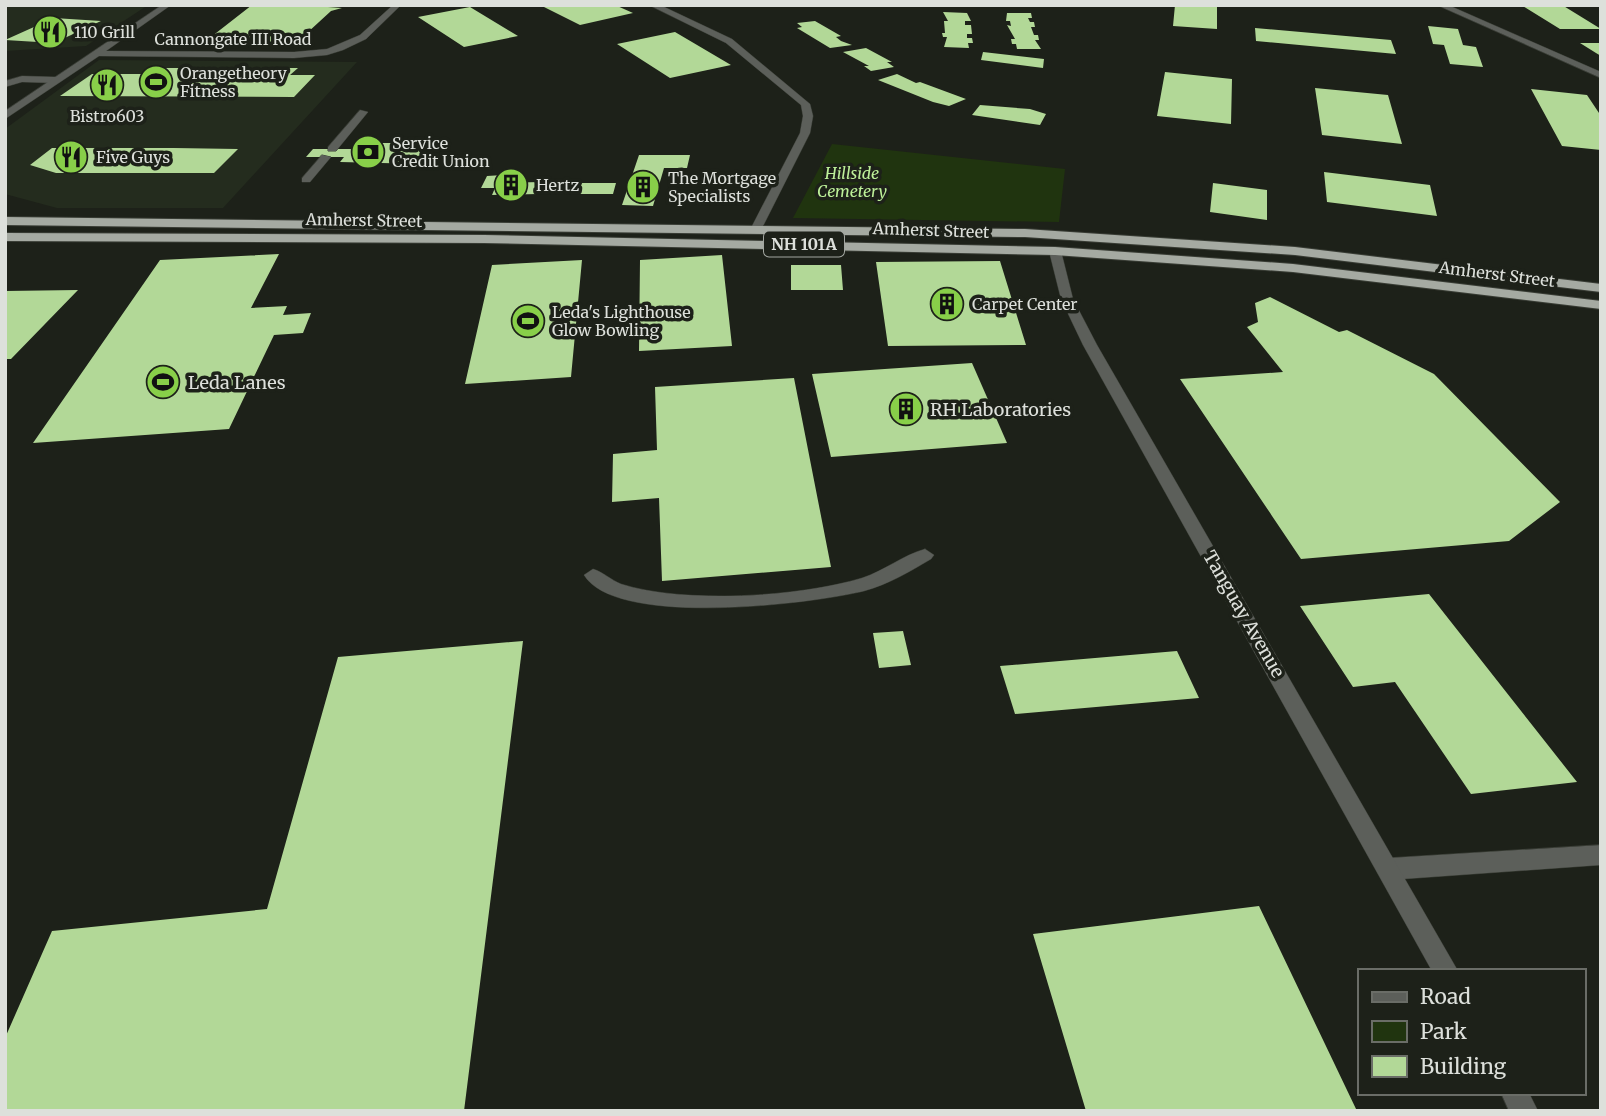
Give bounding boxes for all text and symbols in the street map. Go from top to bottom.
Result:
restaurant icon: 110 Grill [31,13,69,51]
place label: 110 Grill [74,22,135,42]
street label: Cannongate III Road [155,29,312,49]
sports icon: Orangetheory Fitness [137,63,175,101]
place label: Orangetheory Fitness [180,63,288,101]
restaurant icon: Bistro603 [88,66,126,104]
place label: Bistro603 [70,106,144,126]
bank icon: Service Credit Union [349,133,387,171]
place label: Service Credit Union [392,133,490,171]
restaurant icon: Five Guys [52,138,90,176]
place label: Five Guys [96,147,170,167]
park label: Hillside Cemetery [817,163,887,201]
building icon: Hertz [492,166,530,204]
building icon: The Mortgage Specialists [624,168,662,206]
place label: The Mortgage Specialists [668,168,776,206]
place label: Hertz [536,175,579,195]
street label: Amherst Street [305,209,423,231]
street label: Amherst Street [871,218,990,242]
road number: NH 101A [764,232,844,256]
street label: Amherst Street [1437,257,1557,291]
building icon: Carpet Center [928,285,966,323]
place label: Carpet Center [972,294,1078,314]
sports icon: Leda's Lighthouse Glow Bowling [509,302,547,340]
place label: Leda's Lighthouse Glow Bowling [552,302,691,340]
sports icon: Leda Lanes [144,363,182,401]
place label: Leda Lanes [188,371,286,394]
building icon: RH Laboratories [887,390,925,428]
place label: RH Laboratories [930,398,1071,421]
street label: Tanguay Avenue [1198,546,1290,682]
legend [1358,969,1585,1095]
text: Road [1420,983,1471,1010]
text: Park [1420,1018,1467,1045]
text: Building [1420,1053,1507,1080]

